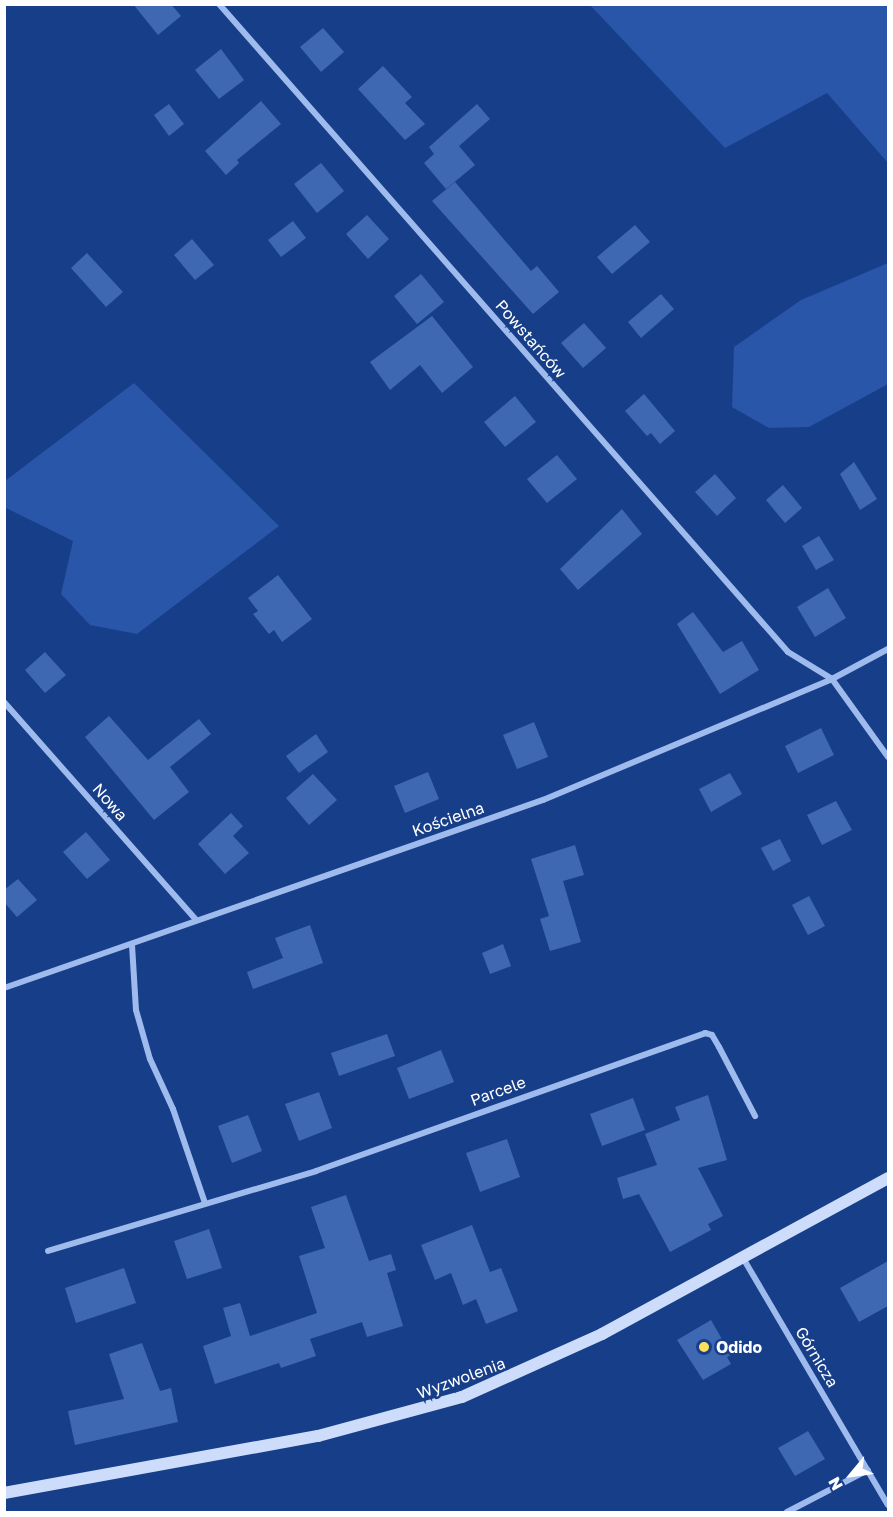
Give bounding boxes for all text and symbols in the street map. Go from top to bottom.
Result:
street label: Powstańców [492,296,570,382]
street label: Nowa [89,779,131,825]
street label: Kościelna [409,798,487,840]
street label: Parcele [468,1072,528,1110]
street label: Górnicza [791,1323,843,1391]
place label: Odido [716,1337,762,1357]
marker: Odido [697,1340,711,1354]
street label: Wyzwolenia [414,1353,508,1403]
north arrow [821,1445,881,1505]
text: N [824,1474,847,1494]

